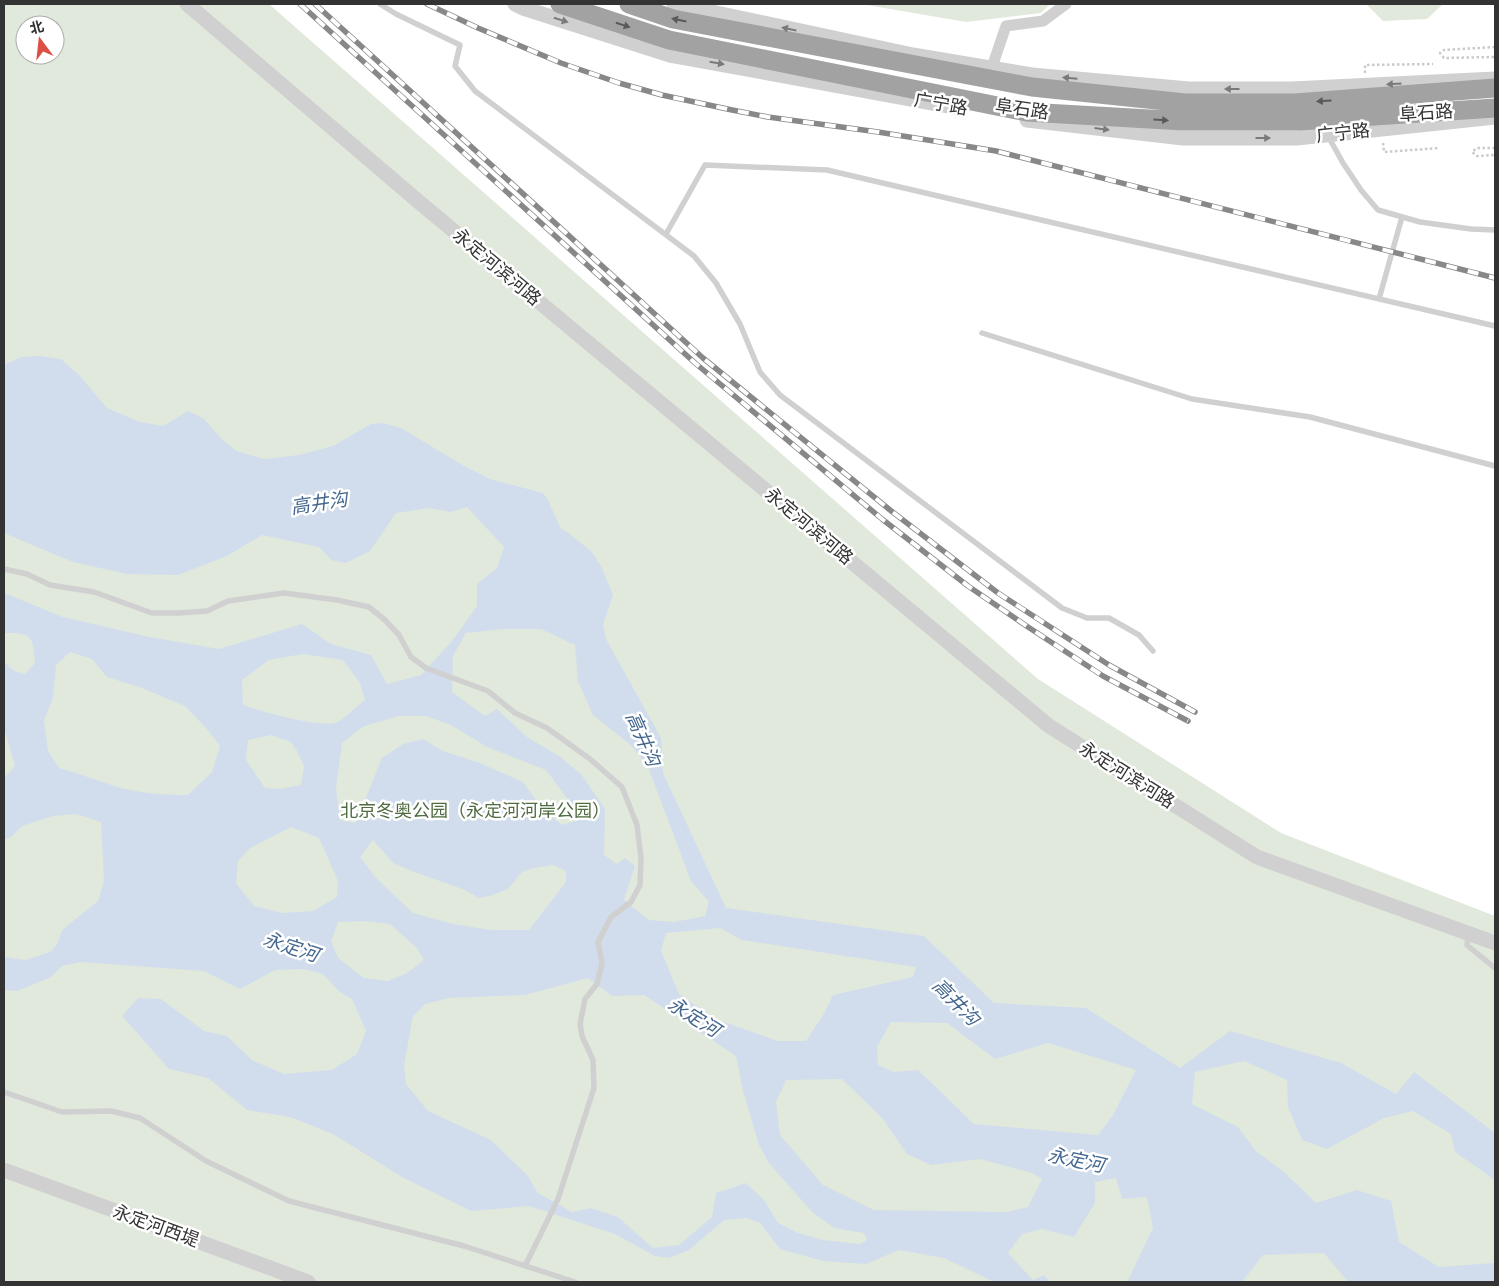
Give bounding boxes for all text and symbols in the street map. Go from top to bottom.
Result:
north arrow [15,15,65,65]
one-way arrow [671,15,687,23]
one-way arrow [554,16,569,24]
text: 北 [28,18,46,38]
one-way arrow [616,21,631,29]
one-way arrow [782,25,797,33]
one-way arrow [710,60,726,68]
one-way arrow [1062,74,1078,82]
one-way arrow [1386,80,1402,88]
one-way arrow [1224,85,1240,93]
street label: 广宁路 [913,88,969,120]
street label: 阜石路 [994,94,1050,124]
one-way arrow [1316,97,1332,105]
street label: 阜石路 [1398,100,1454,126]
one-way arrow [1153,116,1169,124]
street label: 广宁路 [1315,119,1371,147]
one-way arrow [1094,125,1110,133]
one-way arrow [1256,134,1272,142]
street label: 永定河滨河路 [449,224,545,310]
street label: 永定河滨河路 [761,483,857,569]
water label: 高井沟 [289,487,351,519]
water label: 高井沟 [621,708,666,772]
street label: 永定河滨河路 [1075,737,1179,813]
park label: 北京冬奥公园（永定河河岸公园） [340,800,610,822]
water label: 永定河 [260,927,325,968]
water label: 高井沟 [928,974,986,1032]
water label: 永定河 [664,992,728,1044]
water label: 永定河 [1046,1143,1110,1178]
street label: 永定河西堤 [110,1200,202,1252]

